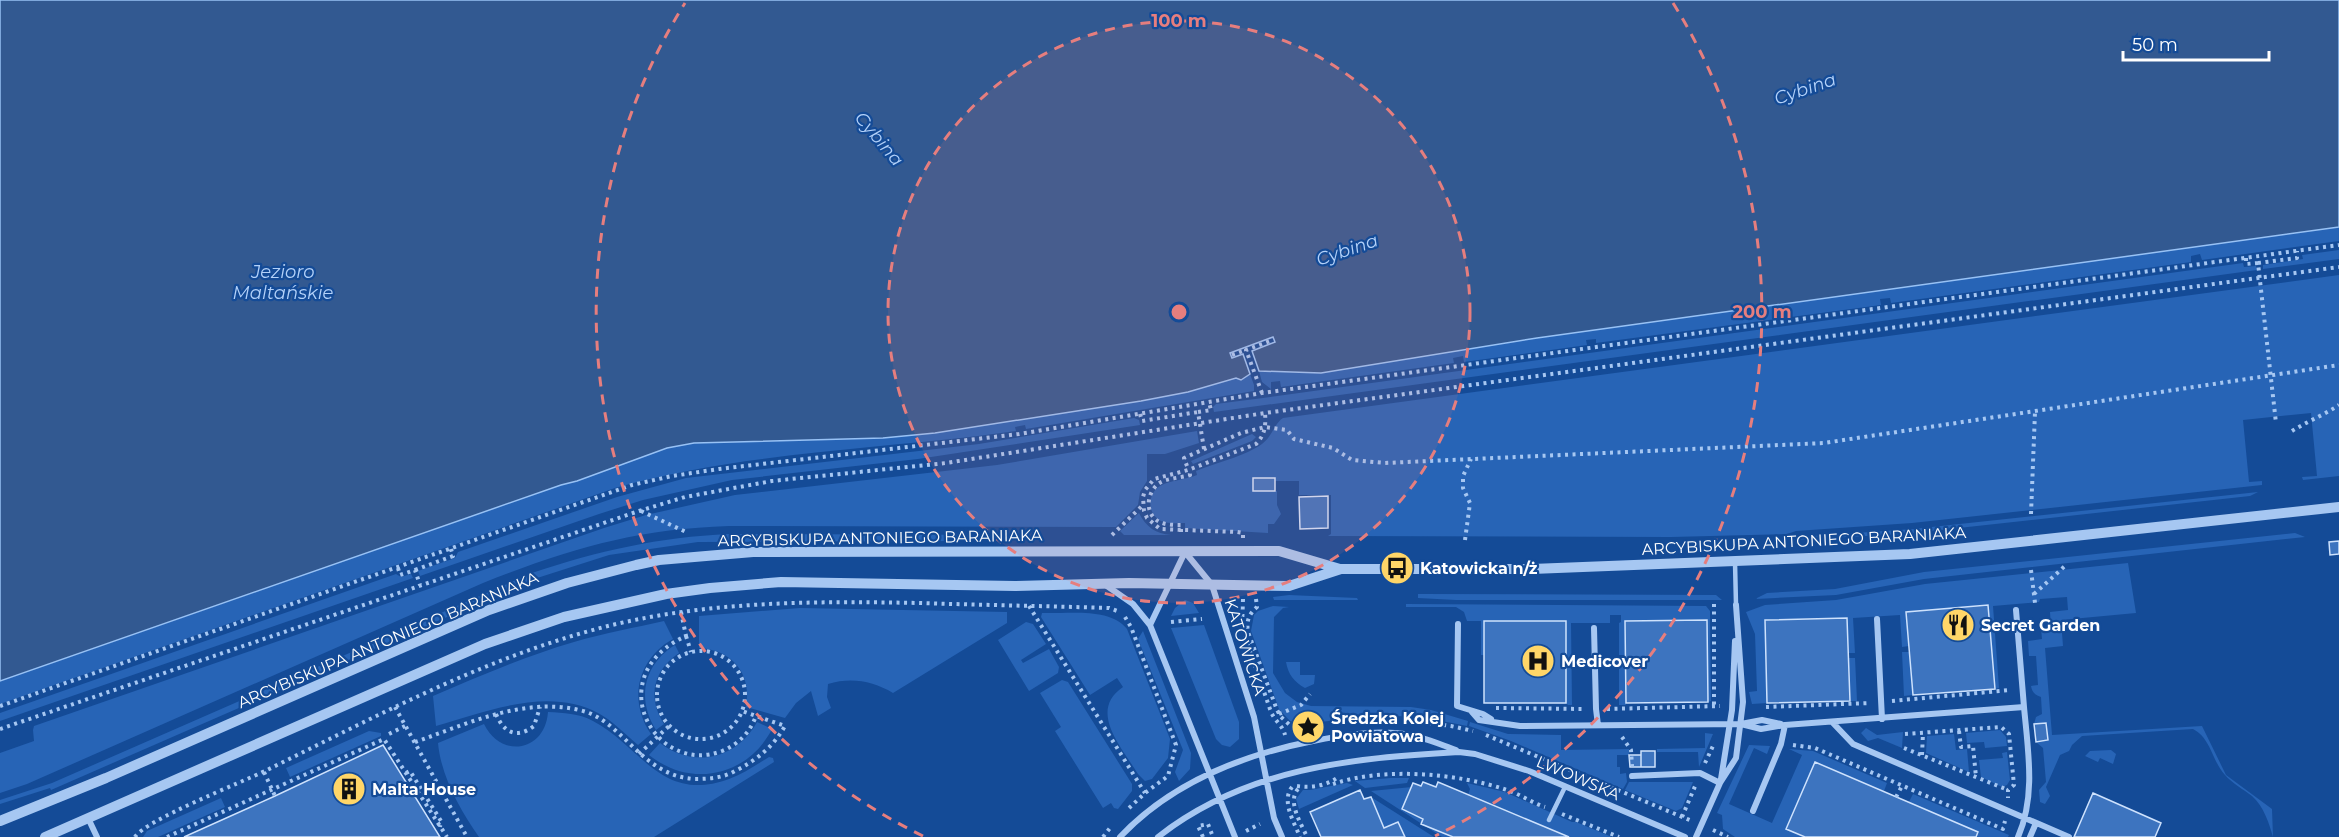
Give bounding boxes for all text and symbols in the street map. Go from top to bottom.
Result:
text: 100 m [1151,10,1207,32]
scale bar [2123,24,2268,62]
text: 50 m [2132,34,2178,56]
water label: Cybina [1771,68,1839,110]
water label: Cybina [850,107,908,171]
water label: Cybina [1313,229,1381,271]
water label: Jezioro Maltańskie [233,261,334,304]
text: 200 m [1732,301,1792,323]
centre of rings [1169,302,1189,322]
street label: ARCYBISKUPA ANTONIEGO BARANIAKA [1641,523,1967,559]
street label: ARCYBISKUPA ANTONIEGO BARANIAKA [717,526,1043,550]
bus stop icon: Katowicka n/ż [1379,550,1415,586]
place label: Katowicka n/ż [1420,559,1538,578]
street label: ARCYBISKUPA ANTONIEGO BARANIAKA [235,568,542,712]
street label: KATOWICKA [1220,596,1270,698]
restaurant icon: Secret Garden [1940,607,1976,643]
place label: Secret Garden [1981,616,2100,635]
hospital icon: Medicover [1520,643,1556,679]
place label: Medicover [1561,652,1648,671]
place icon: Średzka Kolej Powiatowa [1290,709,1326,745]
place label: Średzka Kolej Powiatowa [1331,709,1444,746]
street label: LWOWSKA [1533,752,1623,804]
building icon: Malta House [331,771,367,807]
place label: Malta House [372,780,476,799]

